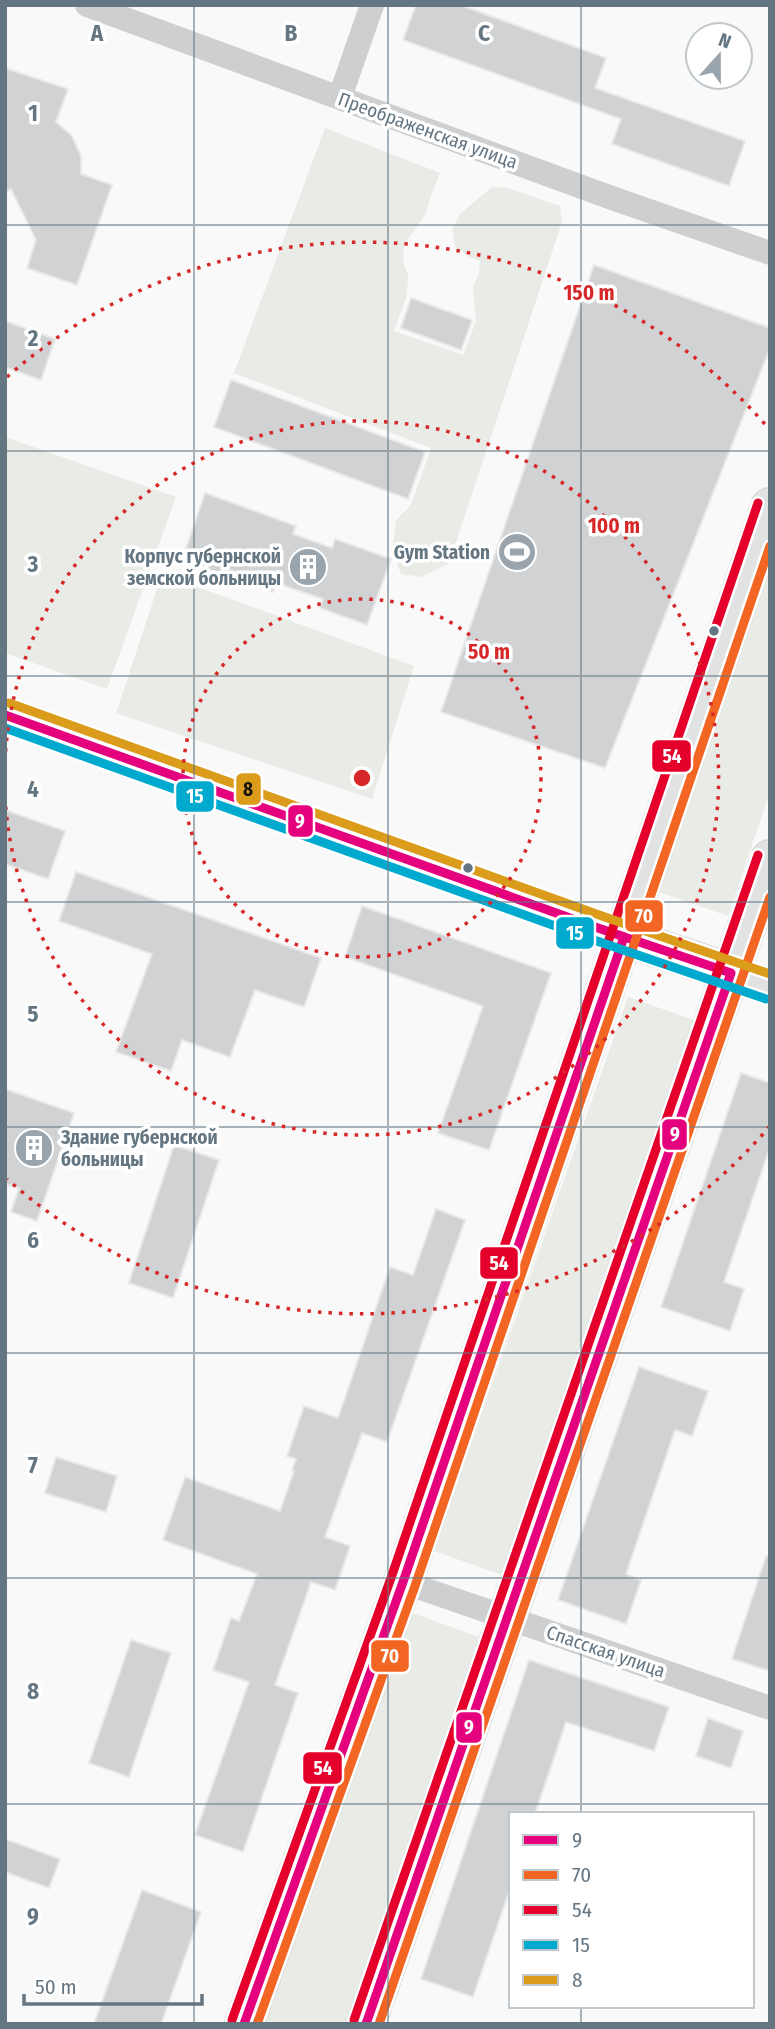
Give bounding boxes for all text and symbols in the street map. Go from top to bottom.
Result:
text: A [90,19,104,47]
text: B [285,19,298,47]
text: C [478,19,490,47]
north arrow [684,21,754,91]
text: N [715,28,734,53]
street label: Преображенская улица [335,87,521,174]
text: 1 [28,99,38,127]
text: 150 m [563,280,615,306]
text: 2 [27,324,39,352]
text: 100 m [588,513,640,539]
sports icon: Gym Station [496,531,538,573]
place label: Gym Station [394,541,490,564]
place label: Корпус губернской земской больницы [124,545,281,590]
building icon: Корпус губернской земской больницы [287,546,329,588]
text: 3 [27,550,39,578]
unlabelled marker [707,624,721,638]
text: 50 m [468,639,510,665]
line badge: 54 [651,739,692,773]
text: 54 [662,745,682,768]
centre of rings [350,766,374,790]
line badge: 8 [235,772,262,806]
text: 4 [27,775,39,803]
text: 8 [243,778,253,801]
line badge: 15 [175,780,215,813]
text: 15 [186,785,204,808]
line badge: 9 [287,804,314,838]
text: 9 [295,810,305,833]
unlabelled marker [461,861,475,875]
line badge: 70 [624,899,664,933]
text: 70 [635,905,653,928]
line badge: 15 [555,916,595,950]
text: 15 [566,922,584,945]
text: 5 [27,1000,39,1028]
line badge: 9 [661,1118,688,1151]
text: 9 [670,1123,680,1146]
place label: Здание губернской больницы [60,1126,218,1171]
building icon: Здание губернской больницы [13,1127,55,1169]
text: 6 [27,1226,39,1254]
line badge: 54 [479,1246,519,1280]
text: 54 [489,1252,509,1275]
text: 7 [28,1451,38,1479]
street label: Спасская улица [543,1620,668,1683]
line badge: 70 [370,1639,410,1673]
text: 70 [381,1645,399,1668]
text: 8 [27,1677,39,1705]
line badge: 9 [455,1711,483,1744]
text: 9 [464,1716,474,1739]
line badge: 54 [302,1751,343,1785]
text: 54 [313,1757,333,1780]
legend [509,1812,754,2008]
text: 9 [572,1827,582,1853]
text: 70 [572,1862,591,1888]
text: 54 [572,1897,592,1923]
text: 9 [27,1902,39,1930]
text: 15 [572,1932,590,1958]
scale bar [24,1962,203,2006]
text: 8 [572,1967,583,1993]
text: 50 m [35,1974,77,2000]

